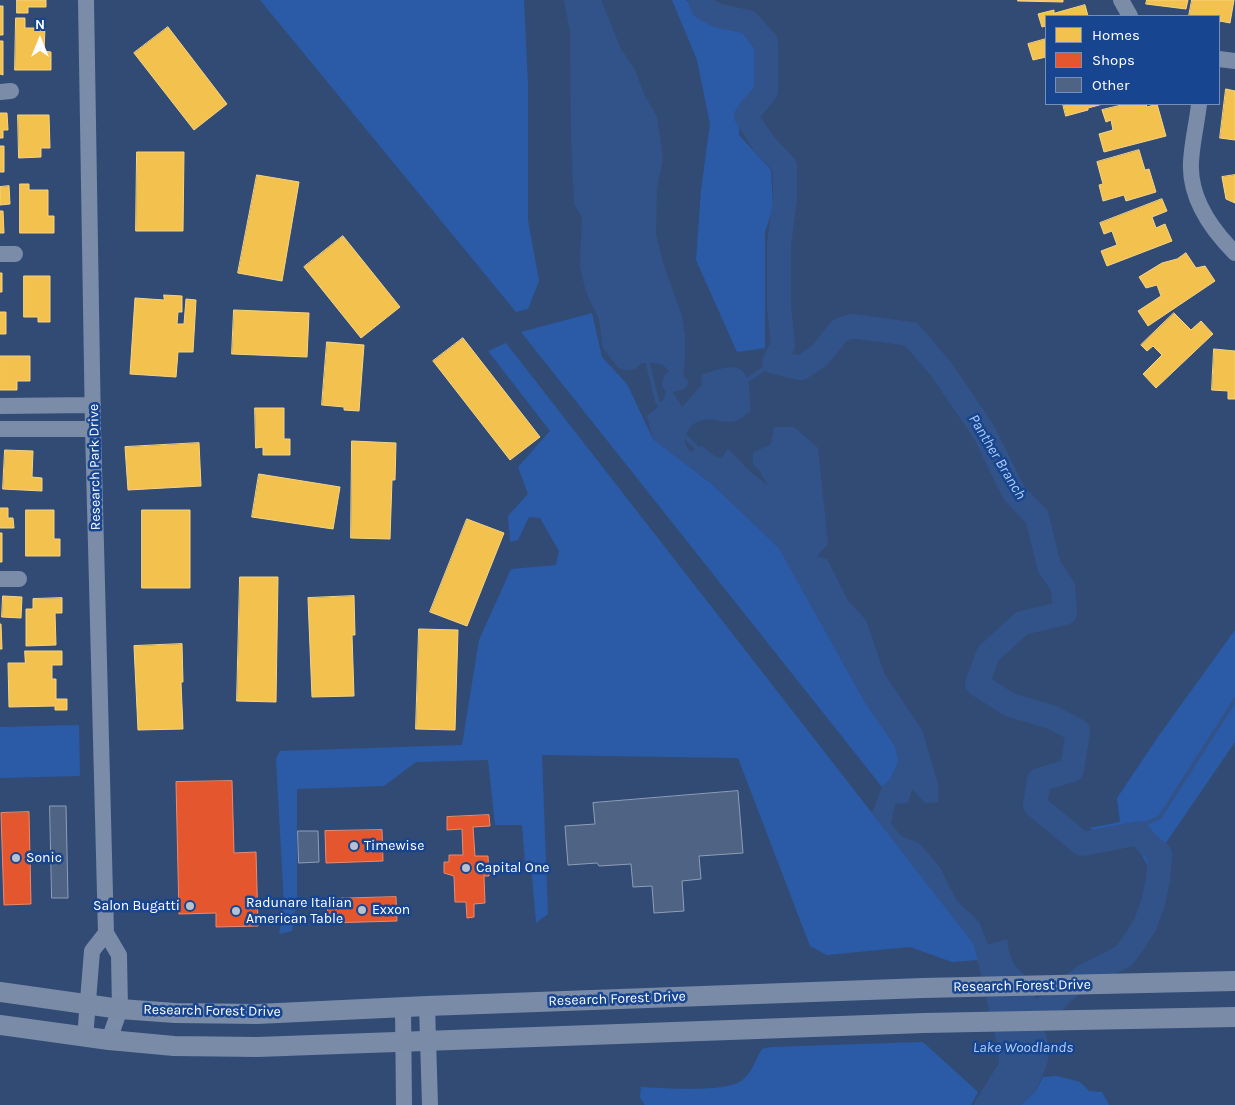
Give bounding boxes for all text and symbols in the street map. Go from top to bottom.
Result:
north arrow [15,15,65,65]
legend [1045,15,1220,105]
text: N [35,16,45,33]
text: Homes [1092,26,1140,44]
text: Shops [1092,51,1135,69]
text: Other [1092,76,1130,94]
street label: Research Park Drive [85,404,105,530]
water label: Panther Branch [965,411,1029,503]
place label: Timewise [364,838,424,854]
marker: Timewise [348,840,360,852]
place label: Sonic [26,850,62,866]
marker: Sonic [10,852,22,864]
place label: Capital One [476,860,550,876]
marker: Capital One [460,862,472,874]
place label: Radunare Italian American Table [246,895,352,928]
place label: Salon Bugatti [93,898,180,914]
marker: Salon Bugatti [184,900,196,912]
place label: Exxon [372,902,410,918]
marker: Exxon [356,904,368,916]
marker: Radunare Italian American Table [230,905,242,917]
street label: Research Forest Drive [953,976,1091,996]
street label: Research Forest Drive [548,988,686,1010]
street label: Research Forest Drive [143,1001,281,1021]
water label: Lake Woodlands [973,1039,1073,1057]

